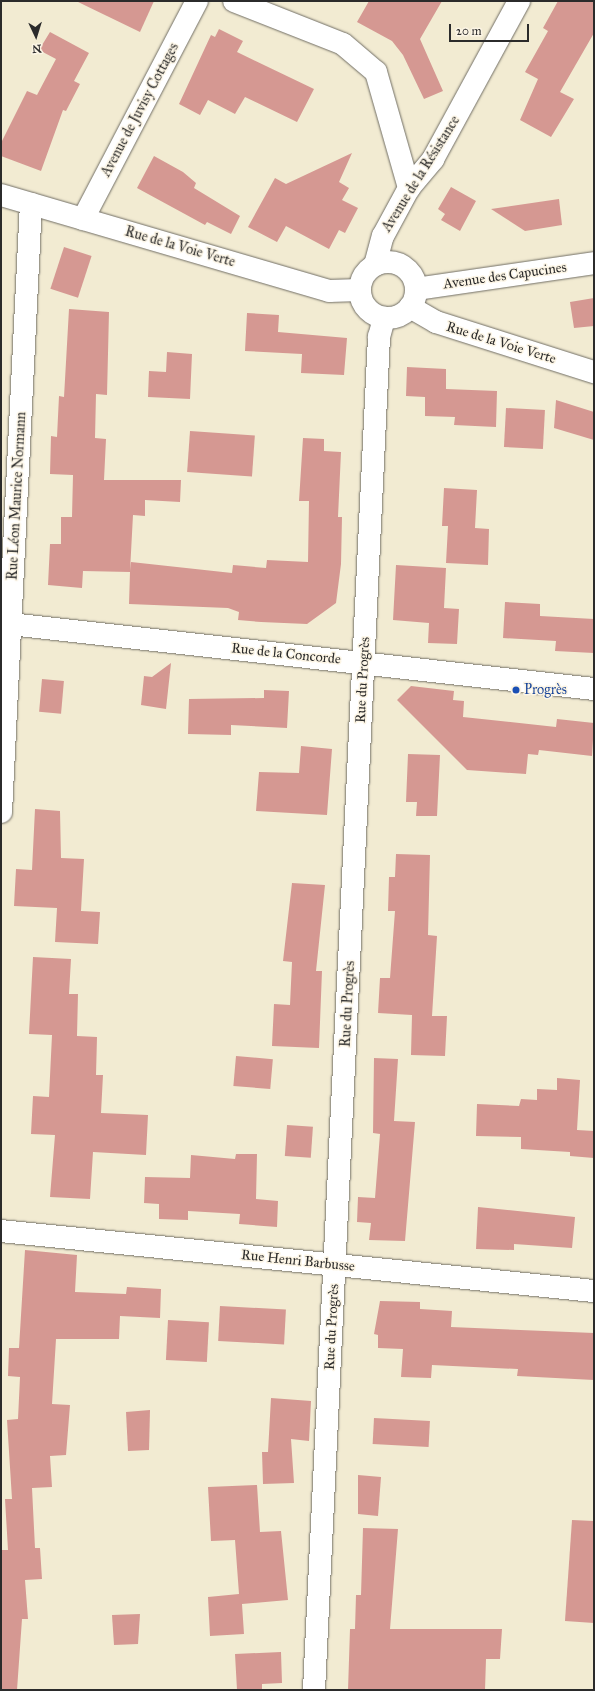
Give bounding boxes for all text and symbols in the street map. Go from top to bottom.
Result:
north arrow [16,16,56,56]
scale bar [451,16,531,42]
text: 20 m [456,24,482,38]
street label: Avenue de Juvisy Cottages [98,40,182,180]
text: N [32,42,42,55]
street label: Avenue de la Résistance [379,113,463,235]
street label: Rue de la Voie Verte [123,223,237,271]
street label: Avenue des Capucines [442,259,568,293]
street label: Rue de la Voie Verte [444,318,558,368]
street label: Rue Léon Maurice Normann [4,411,30,581]
street label: Rue du Progrès [352,636,374,724]
street label: Rue de la Concorde [230,640,342,668]
place label: Progrès [524,682,567,698]
marker: Progrès [511,685,521,695]
street label: Rue du Progrès [337,960,359,1048]
street label: Rue Henri Barbusse [240,1247,356,1275]
street label: Rue du Progrès [321,1283,343,1371]

